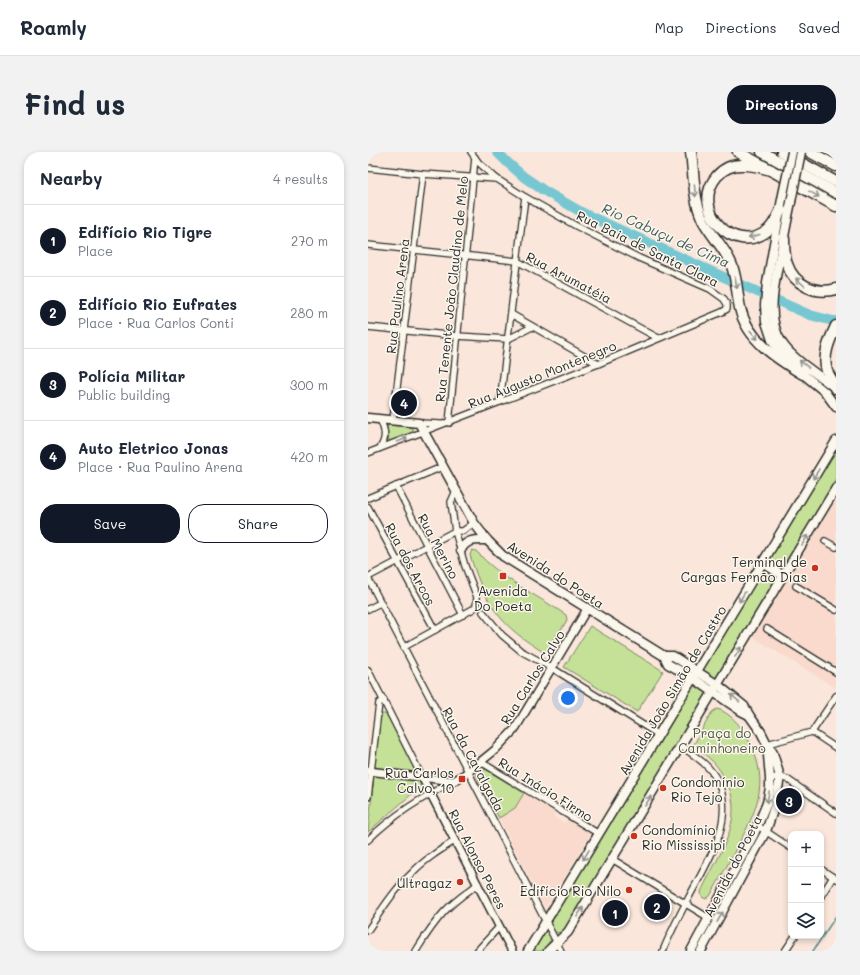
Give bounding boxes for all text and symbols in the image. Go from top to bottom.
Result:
text: Roamly [20,15,87,40]
text: Map [655,18,683,37]
text: Directions [705,18,776,37]
text: Saved [798,18,840,37]
button: Directions [727,85,836,124]
text: Find us [24,86,125,122]
text: Nearby [40,167,102,189]
text: 4 results [273,170,328,187]
street label: Rua Tenente João Claudino de Melo [431,175,471,403]
one-way arrow [691,184,699,197]
one-way arrow [808,190,820,198]
water label: Rio Cabuçu de Cima [599,198,733,272]
street label: Rua Baia de Santa Clara [574,206,722,290]
text: Edifício Rio Tigre [78,222,212,242]
text: 1 [50,232,56,249]
text: 270 m [291,232,328,249]
one-way arrow [748,233,761,240]
street label: Rua Paulino Arena [381,237,413,355]
text: Place [78,242,113,259]
street label: Rua Arumatéia [523,247,615,307]
one-way arrow [732,276,740,289]
one-way arrow [795,277,805,286]
text: Edifício Rio Eufrates [78,294,237,314]
text: 2 [49,304,57,321]
text: 280 m [290,304,328,321]
text: Place · Rua Carlos Conti [78,314,234,331]
one-way arrow [749,330,758,341]
street label: Rua Augusto Montenegro [465,336,619,412]
one-way arrow [799,360,810,369]
text: Polícia Militar [78,366,185,386]
text: 3 [49,376,57,393]
text: 300 m [290,376,328,393]
text: Public building [78,386,170,403]
pin: 4 [391,388,417,418]
one-way arrow [395,436,407,444]
text: Auto Eletrico Jonas [78,438,228,458]
text: 4 [49,448,57,465]
text: 420 m [291,448,328,465]
text: Place · Rua Paulino Arena [78,458,243,475]
one-way arrow [812,468,820,480]
button: Save [40,504,180,543]
button: Share [188,504,328,543]
street label: Rua Merino [415,510,463,582]
street label: Rua dos Arcos [382,520,440,608]
one-way arrow [801,535,809,546]
street label: Avenida do Poeta [504,536,608,612]
place label: Terminal de Cargas Fernão Dias [681,553,807,585]
marker: Terminal de Cargas Fernão Dias [810,563,820,573]
marker: Avenida Do Poeta [498,571,508,581]
place label: Avenida Do Poeta [474,582,532,614]
one-way arrow [738,591,746,602]
street label: Avenida João Simão de Castro [615,602,730,778]
street label: Rua Carlos Calvo [496,626,568,727]
one-way arrow [734,647,742,658]
your location [558,688,578,708]
one-way arrow [730,694,741,703]
street label: Rua da Cavalgada [439,704,509,814]
park label: Praça do Caminhoneiro [678,724,766,756]
street label: Rua Inácio Firmo [496,753,597,825]
place label: Rua Carlos Calvo, 10 [385,764,454,796]
place label: Condomínio Rio Tejo [671,773,745,805]
marker: Rua Carlos Calvo, 10 [457,774,467,784]
marker: Condomínio Rio Tejo [658,783,668,793]
pin: 3 [776,786,802,816]
one-way arrow [764,790,772,803]
one-way arrow [644,795,652,807]
street label: Rua Alonso Peres [445,806,511,912]
street label: Avenida do Poeta [699,812,765,920]
place label: Condomínio Rio Mississipi [642,821,726,853]
marker: Condomínio Rio Mississipi [629,831,639,841]
map controls [788,831,824,939]
button: + [788,831,824,867]
one-way arrow [581,849,589,861]
button: − [788,867,824,903]
place label: Ultragaz [397,874,452,891]
marker: Ultragaz [455,877,465,887]
place label: Edifício Rio Nilo [520,882,621,899]
marker: Edifício Rio Nilo [624,885,634,895]
pin: 2 [644,892,670,922]
pin: 1 [602,898,628,928]
button: layers [788,903,824,939]
one-way arrow [576,907,584,918]
one-way arrow [717,911,725,923]

